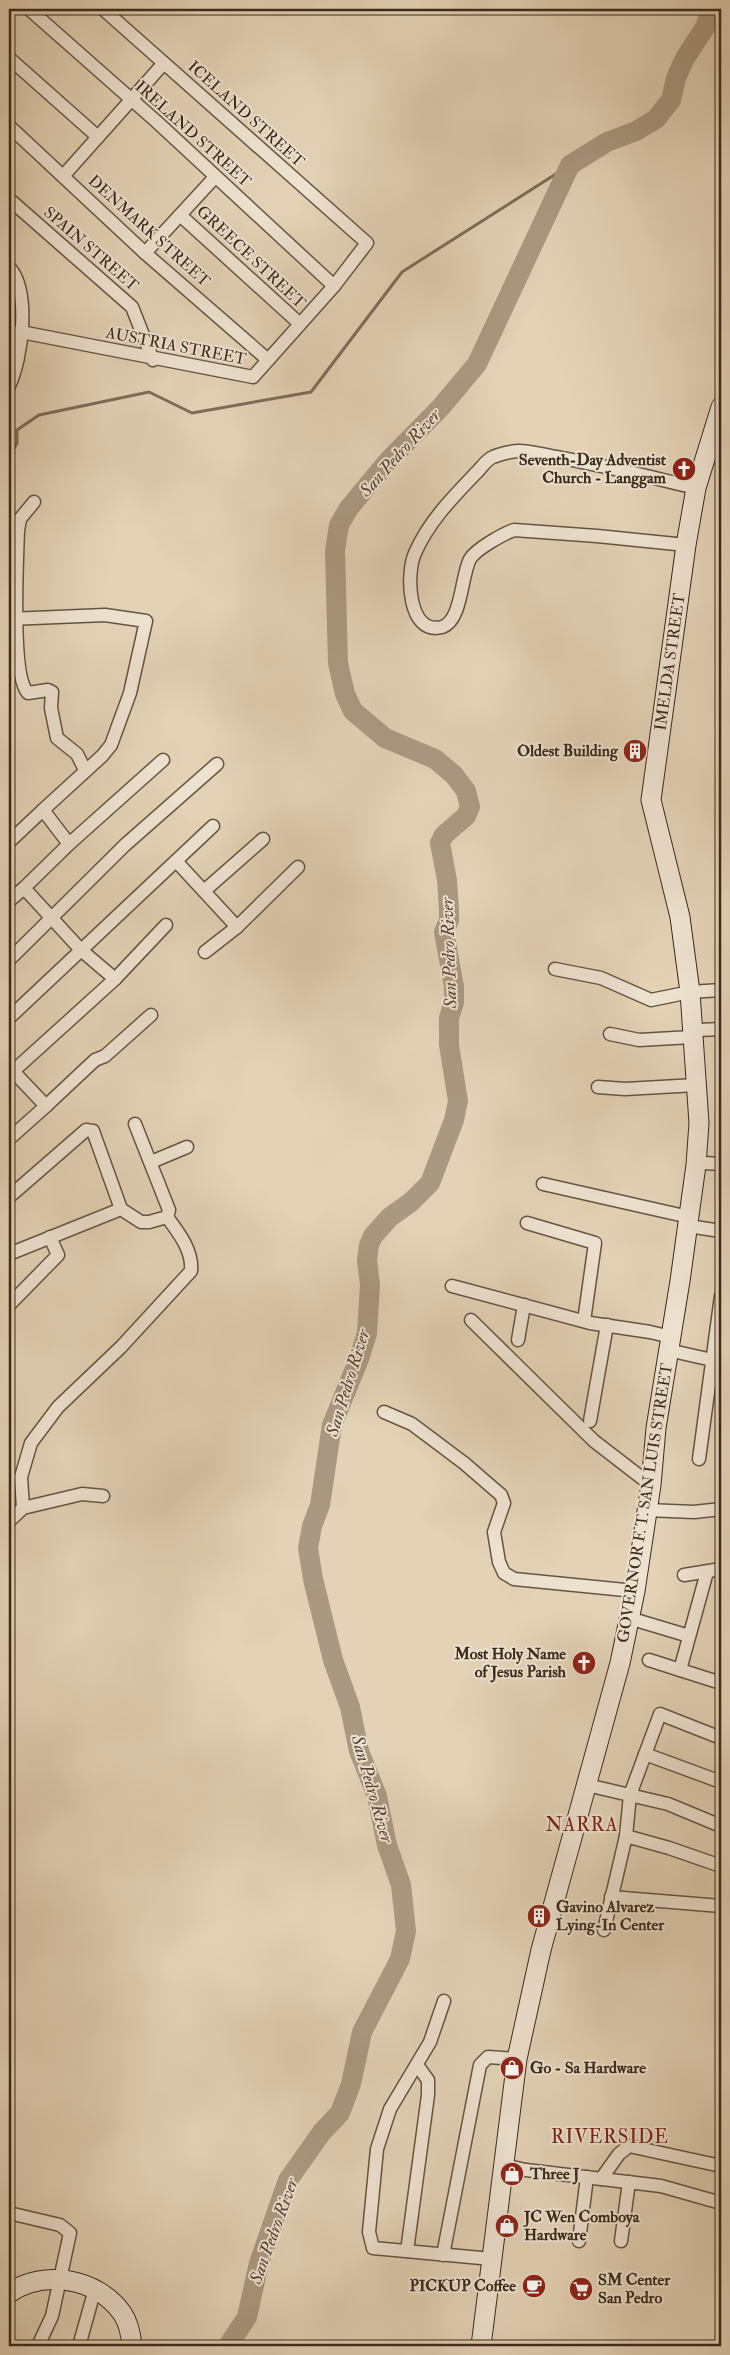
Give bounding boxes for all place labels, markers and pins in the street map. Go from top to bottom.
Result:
place label: Seventh-Day Adventist Church - Langgam [519,450,667,489]
church icon: Seventh-Day Adventist Church - Langgam [671,456,697,482]
building icon: Oldest Building [622,738,648,764]
place label: Oldest Building [517,741,619,762]
place label: Most Holy Name of Jesus Parish [454,1644,567,1683]
church icon: Most Holy Name of Jesus Parish [571,1650,597,1676]
place label: Gavino Alvarez Lying-In Center [556,1897,665,1936]
building icon: Gavino Alvarez Lying-In Center [526,1903,552,1929]
shop icon: Go - Sa Hardware [499,2055,525,2081]
place label: Go - Sa Hardware [530,2058,646,2078]
shop icon: Three J [499,2161,525,2187]
place label: Three J [529,2164,580,2185]
place label: JC Wen Comboya Hardware [523,2207,640,2245]
shop icon: JC Wen Comboya Hardware [494,2213,520,2239]
place label: SM Center San Pedro [598,2270,671,2308]
cafe icon: PICKUP Coffee [521,2273,547,2299]
place label: PICKUP Coffee [410,2276,516,2296]
supermarket icon: SM Center San Pedro [568,2276,594,2302]

